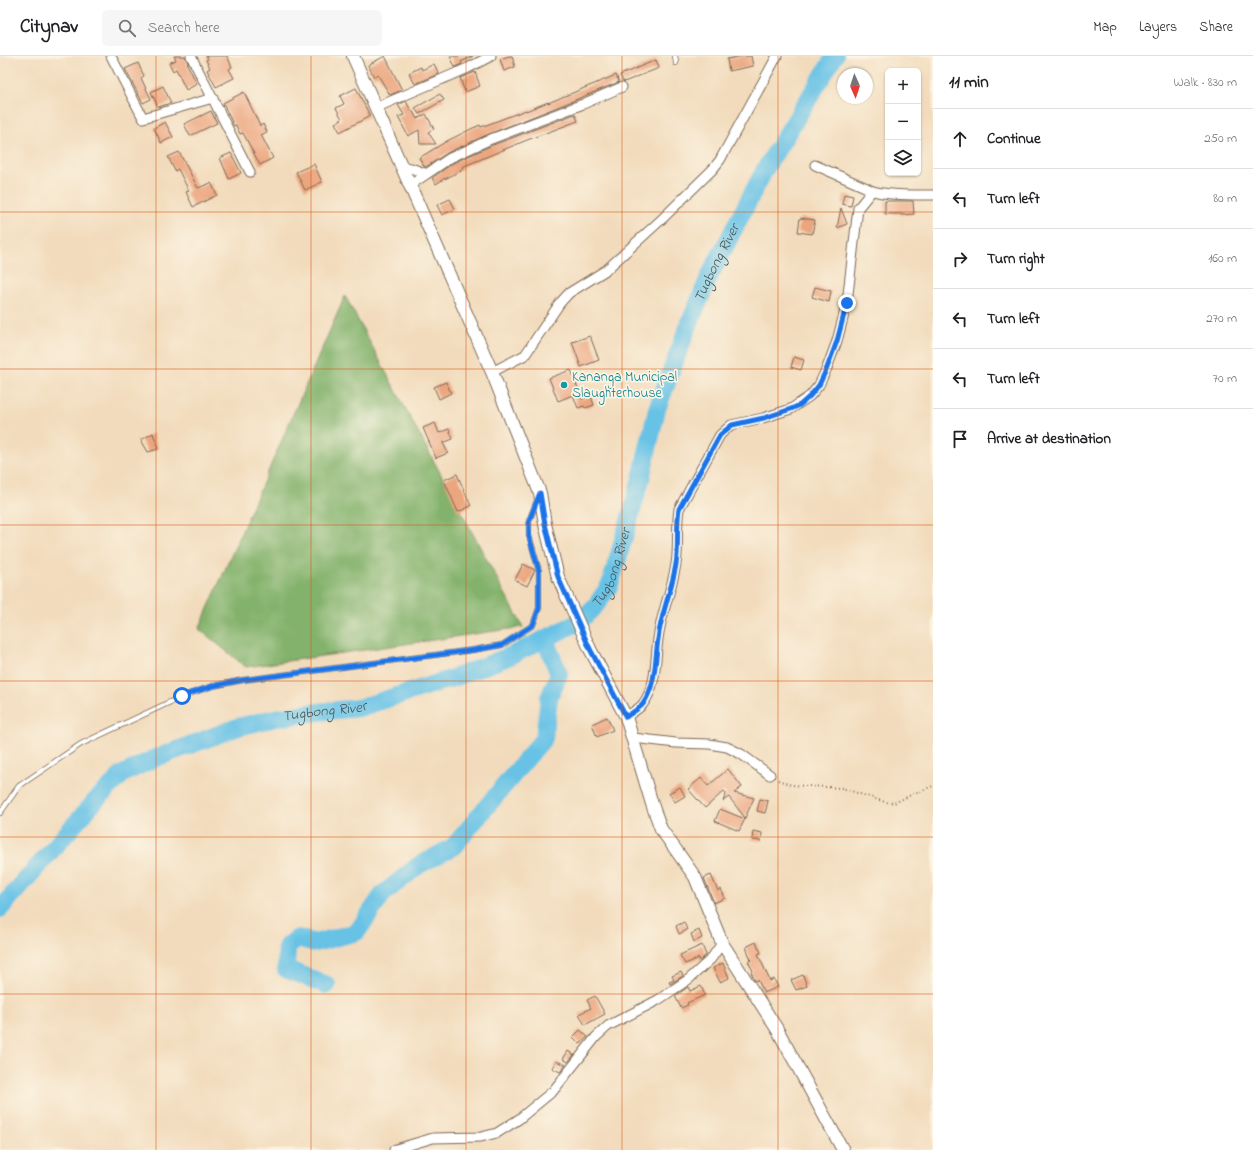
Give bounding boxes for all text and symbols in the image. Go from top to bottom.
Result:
search box [102,10,382,46]
text: Citynav [20,14,78,41]
icon: search [116,17,138,39]
text: Search here [148,17,220,39]
text: Map [1093,17,1117,38]
text: Layers [1139,17,1177,38]
text: Share [1199,17,1233,38]
north arrow [837,68,873,104]
map controls [885,68,921,176]
button: + [885,68,921,104]
text: 11 min [949,70,989,95]
text: Walk · 830 m [1174,73,1237,92]
button: − [885,104,921,140]
icon: ahead [949,128,971,150]
text: Continue [987,128,1041,150]
text: 250 m [1204,129,1237,148]
button: layers [885,140,921,176]
icon: left [949,188,971,210]
text: Turn left [987,188,1040,210]
text: 80 m [1213,189,1237,208]
water label: Tugbong River [689,218,747,306]
icon: right [949,248,971,270]
text: Turn right [987,248,1045,270]
text: 160 m [1208,249,1237,268]
route end [838,294,856,312]
icon: left [949,308,971,330]
text: Turn left [987,308,1040,330]
text: 270 m [1206,309,1237,328]
place label: Kananga Municipal Slaughterhouse [572,367,677,405]
icon: left [949,368,971,390]
text: Turn left [987,368,1040,390]
text: 70 m [1213,369,1237,388]
marker: Kananga Municipal Slaughterhouse [559,380,569,390]
icon: arrive [949,428,971,450]
text: Arrive at destination [987,428,1111,450]
water label: Tugbong River [586,524,638,613]
route start [173,687,191,705]
water label: Tugbong River [281,695,372,728]

